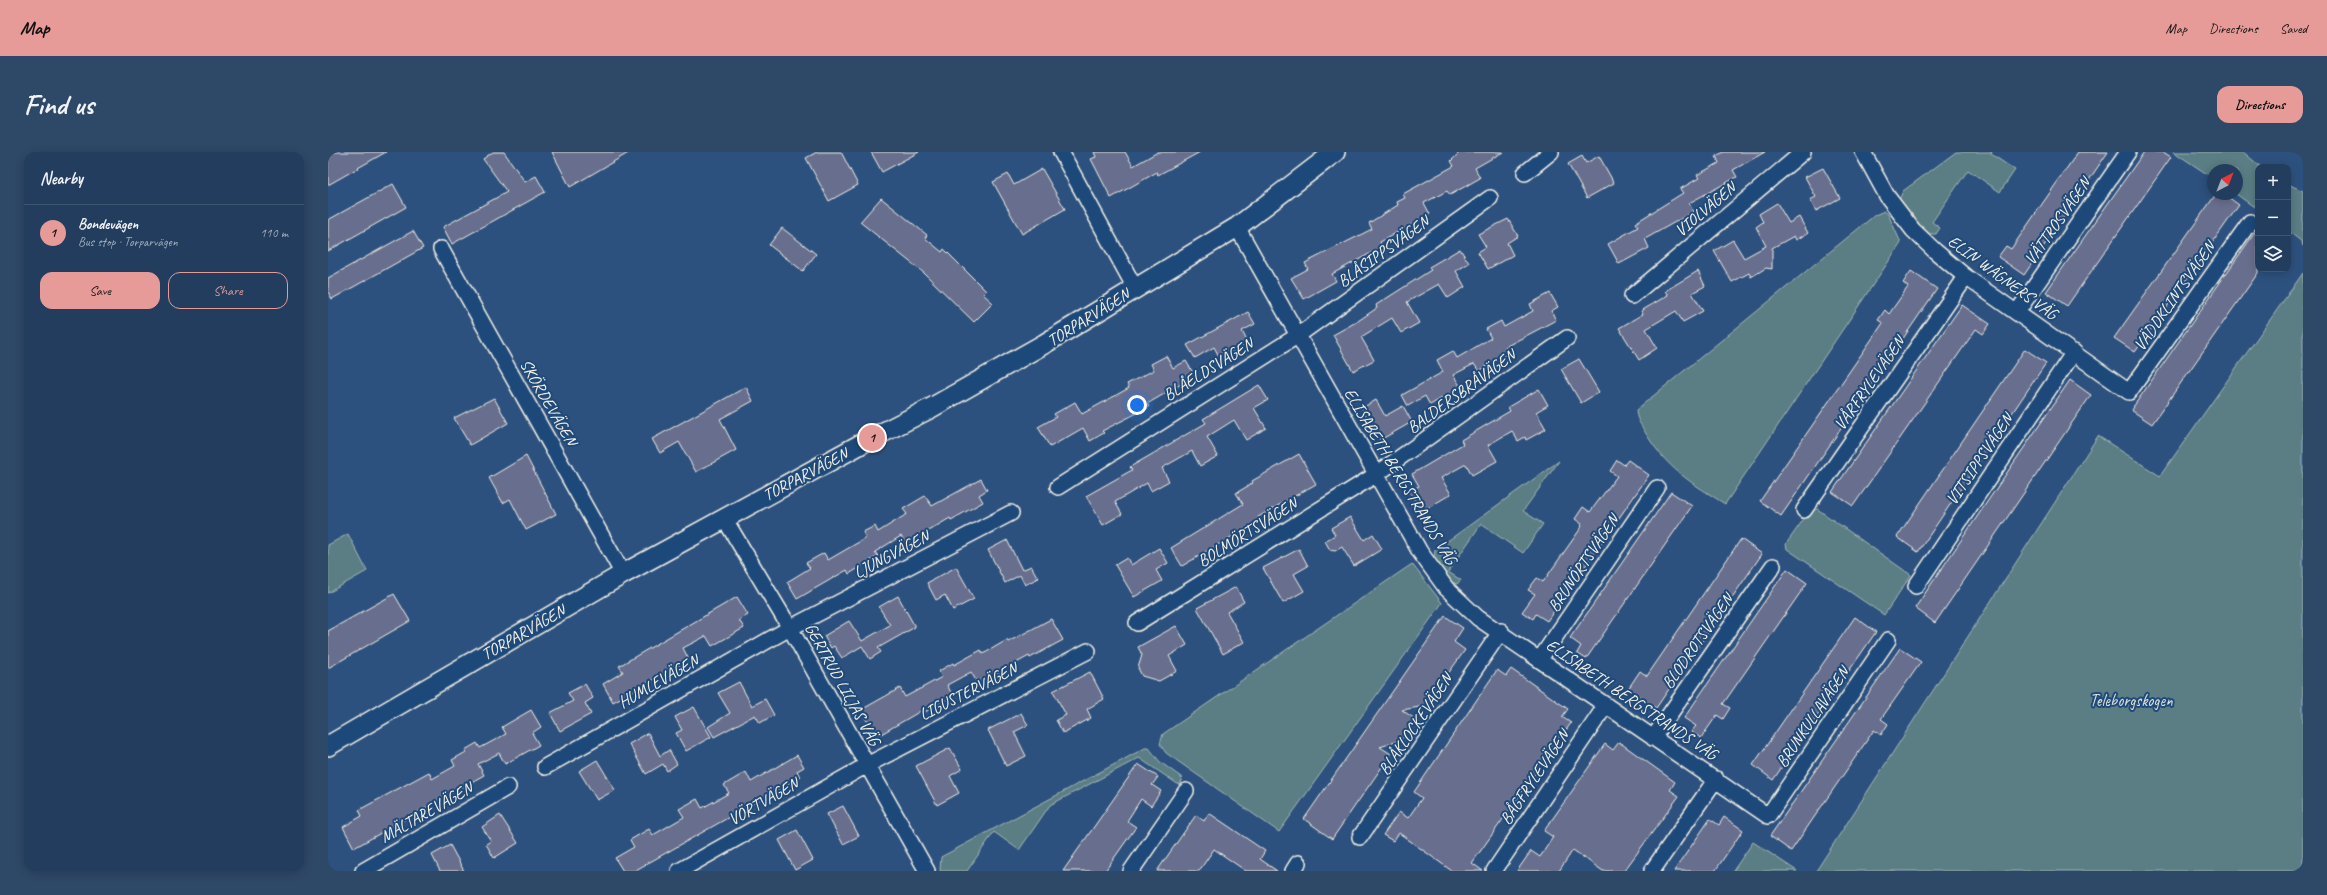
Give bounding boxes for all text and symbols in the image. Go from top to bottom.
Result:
text: Map [20,16,50,40]
text: Map [2166,20,2187,37]
text: Directions [2209,20,2258,37]
text: Saved [2280,20,2307,37]
button: Directions [2217,86,2303,123]
text: Find us [24,87,94,122]
north arrow [2207,164,2243,200]
map controls [2255,164,2291,272]
button: + [2255,164,2291,200]
text: Nearby [40,168,83,189]
street label: VÄTTROSVÄGEN [2020,172,2096,269]
street label: VIOLVÄGEN [1670,176,1742,241]
button: − [2255,200,2291,236]
street label: BLÅSIPPSVÄGEN [1333,210,1435,292]
text: Bondevägen [78,215,138,234]
text: 1 [50,225,56,241]
text: 110 m [260,225,288,241]
street label: ELIN WÄGNERS VÄG [1944,231,2063,325]
text: Bus stop · Torparvägen [78,234,178,250]
street label: VÄDDKLINTSVÄGEN [2129,236,2221,355]
button: layers [2255,236,2291,272]
button: Save [40,272,160,309]
button: Share [168,272,288,309]
street label: TORPARVÄGEN [1043,283,1135,351]
street label: VÅRFRYLEVÄGEN [1829,330,1911,434]
street label: BLÅELDSVÄGEN [1159,332,1259,405]
street label: BALDERSBRÅVÄGEN [1403,343,1522,438]
street label: SKÖRDEVÄGEN [515,355,583,451]
street label: ELISABETH BERGSTRANDS VÄG [1340,384,1462,570]
your location [1127,395,1147,415]
street label: VITSIPPSVÄGEN [1941,408,2019,509]
pin: 1 [859,423,885,453]
street label: TORPARVÄGEN [759,442,853,506]
street label: BOLMÖRTSVÄGEN [1194,492,1303,571]
street label: BRUNÖRTSVÄGEN [1543,509,1625,616]
street label: LJUNGVÄGEN [850,525,935,583]
street label: BLODROTSVÄGEN [1657,588,1739,693]
street label: TORPARVÄGEN [478,599,571,665]
street label: GERTRUD LILJAS VÄG [800,619,886,751]
street label: ELISABETH BERGSTRANDS VÄG [1542,634,1723,766]
street label: HUMLEVÄGEN [614,649,704,713]
street label: LIGUSTERVÄGEN [916,657,1023,725]
street label: BRUNKULLAVÄGEN [1771,661,1855,771]
street label: BLÅKLOCKEVÄGEN [1374,668,1458,779]
park label: Teleborgskogen [2089,690,2173,711]
street label: BÅGFRYLEVÄGEN [1495,724,1575,828]
street label: VÖRTVÄGEN [724,772,804,830]
street label: MÄLTAREVÄGEN [376,776,478,847]

